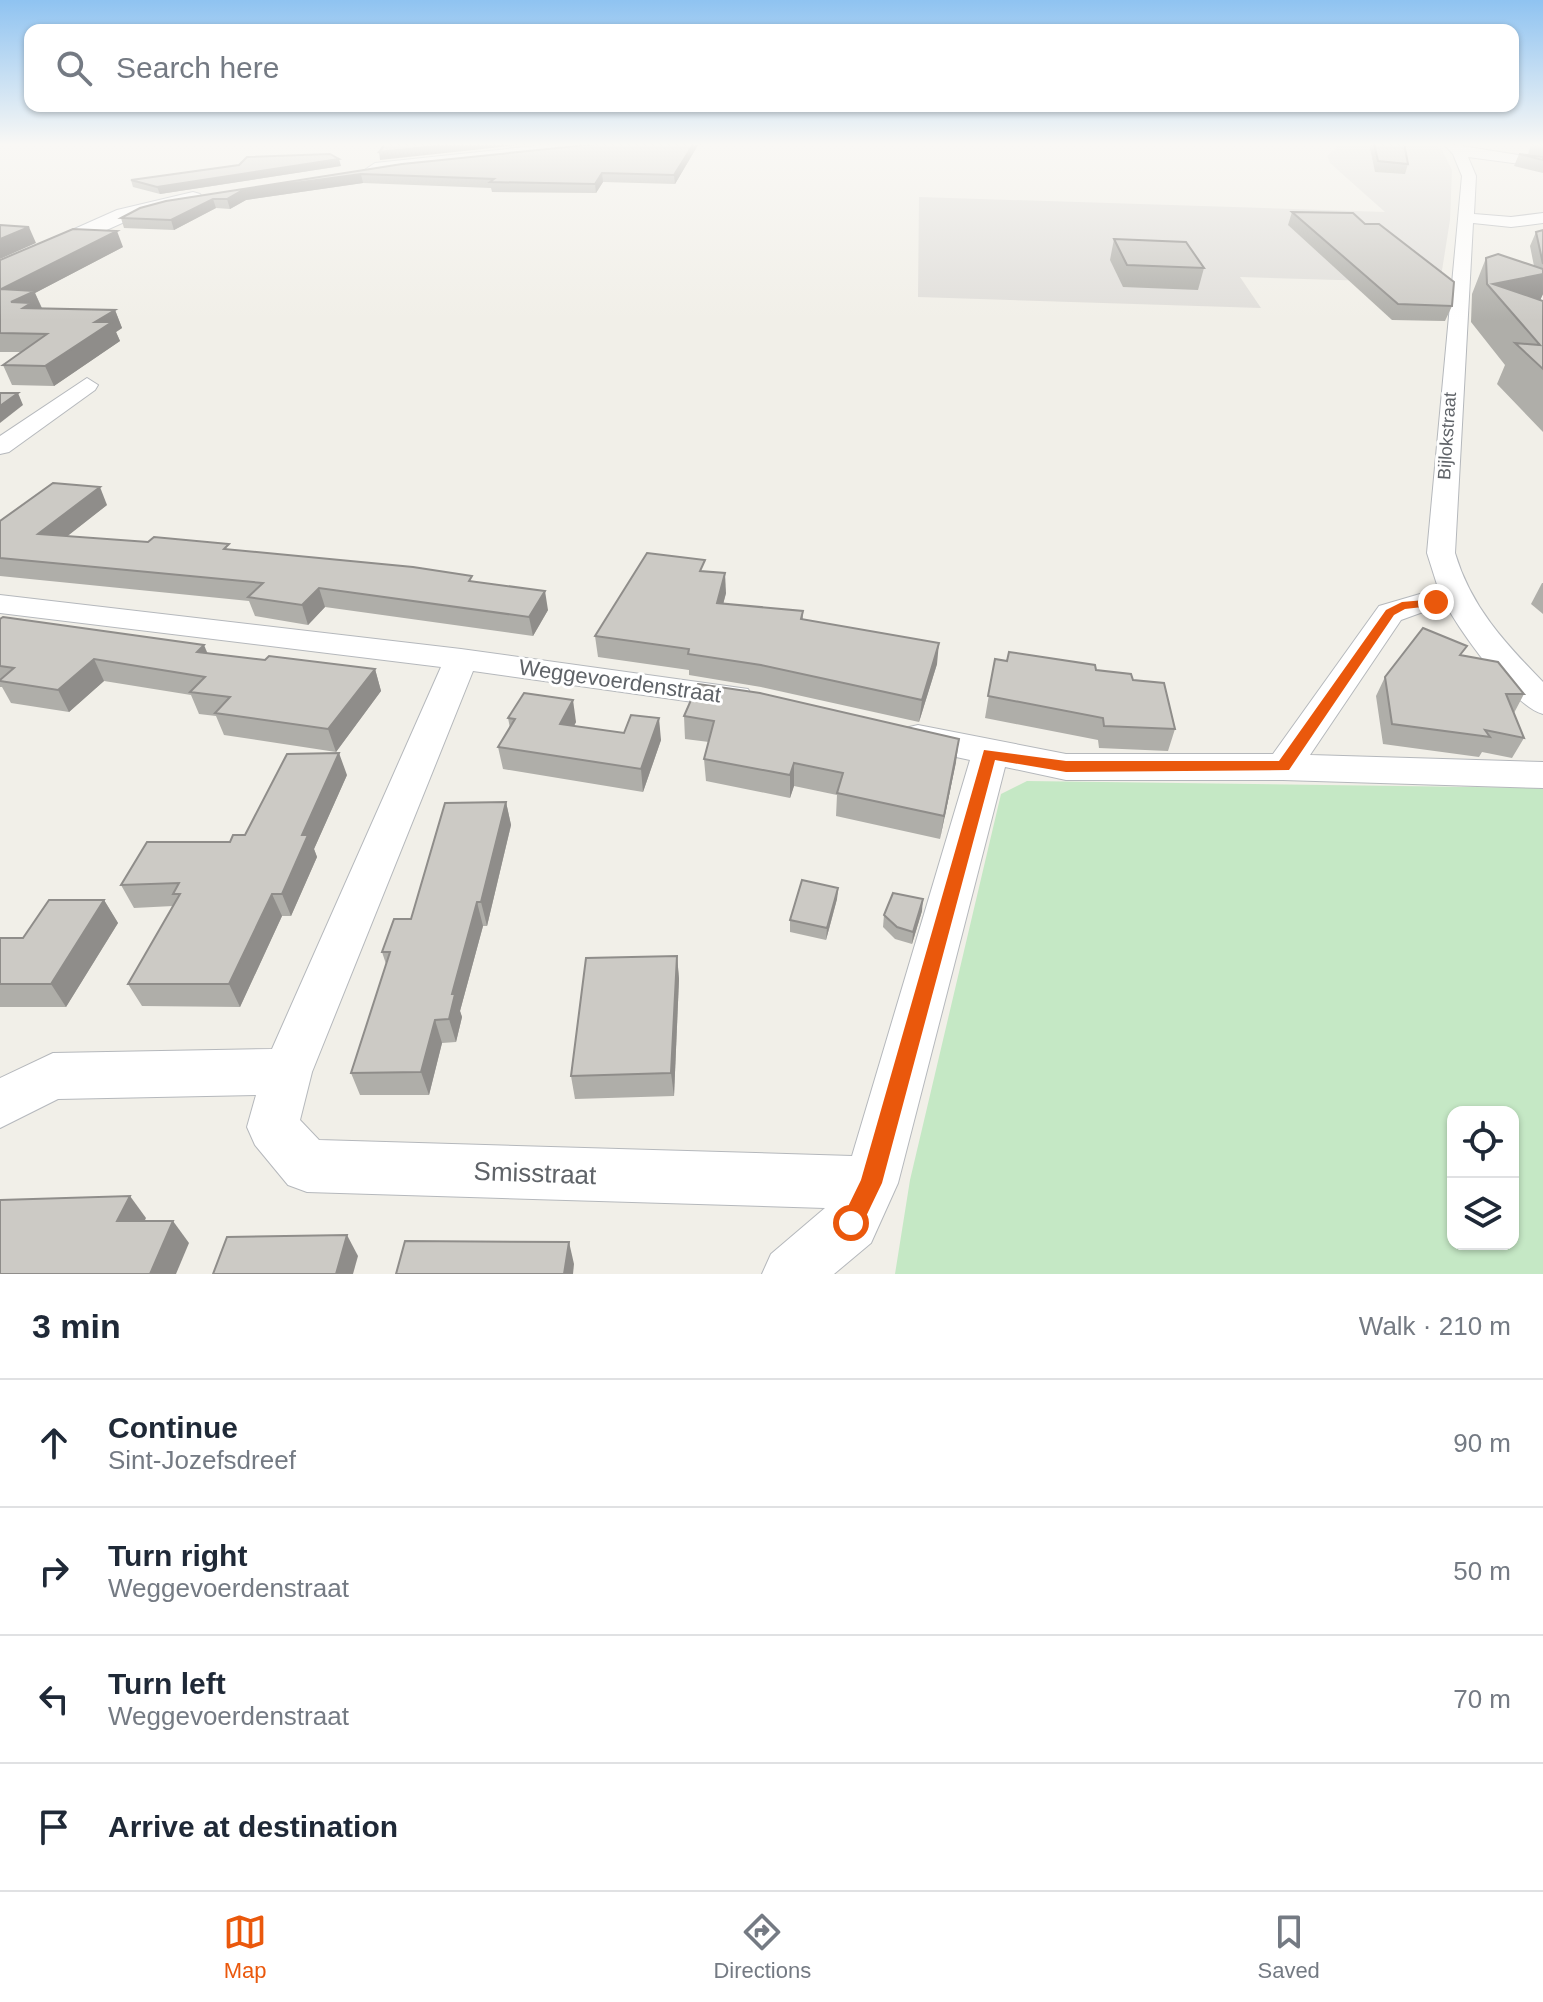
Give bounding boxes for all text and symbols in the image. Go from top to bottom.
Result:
search box [24,24,1519,112]
icon: search [52,46,96,90]
text: Search here [116,51,279,84]
street label: Bijlokstraat [1434,391,1460,481]
route end [1418,584,1454,620]
street label: Weggevoerdenstraat [517,654,723,708]
map controls [1447,1106,1519,1250]
button: locate [1447,1106,1519,1178]
street label: Smisstraat [473,1156,598,1190]
button: layers [1447,1178,1519,1250]
route start [833,1205,869,1241]
text: 3 min [32,1307,121,1345]
text: Walk · 210 m [1359,1311,1511,1341]
text: Continue [108,1411,238,1444]
icon: ahead [32,1421,76,1465]
text: 90 m [1453,1428,1511,1458]
text: Sint-Jozefsdreef [108,1445,296,1475]
text: Turn right [108,1539,247,1572]
icon: right [32,1549,76,1593]
text: 50 m [1453,1556,1511,1586]
text: Weggevoerdenstraat [108,1573,349,1603]
text: Turn left [108,1667,226,1700]
icon: left [32,1677,76,1721]
text: 70 m [1453,1684,1511,1714]
text: Weggevoerdenstraat [108,1701,349,1731]
icon: arrive [32,1805,76,1849]
text: Arrive at destination [108,1810,398,1843]
tab: Map [223,1910,267,1984]
tab: Directions [713,1910,811,1984]
tab: Saved [1257,1910,1320,1984]

